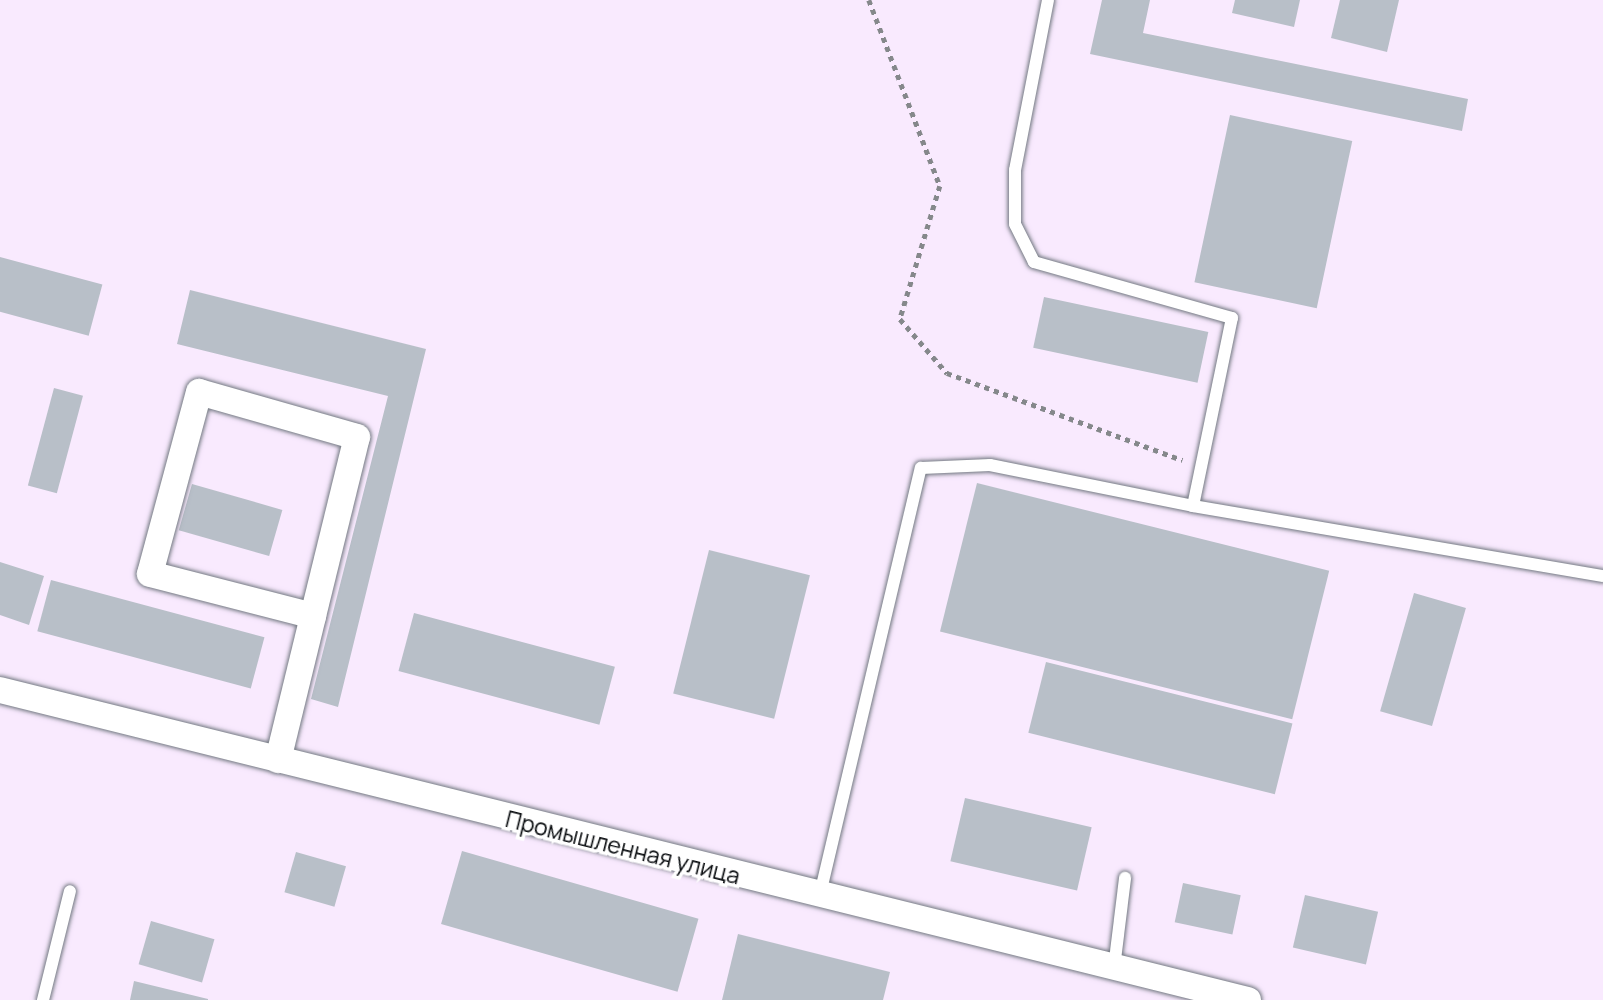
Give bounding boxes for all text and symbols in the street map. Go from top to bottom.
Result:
street label: Промышленная улица [503,804,743,890]

